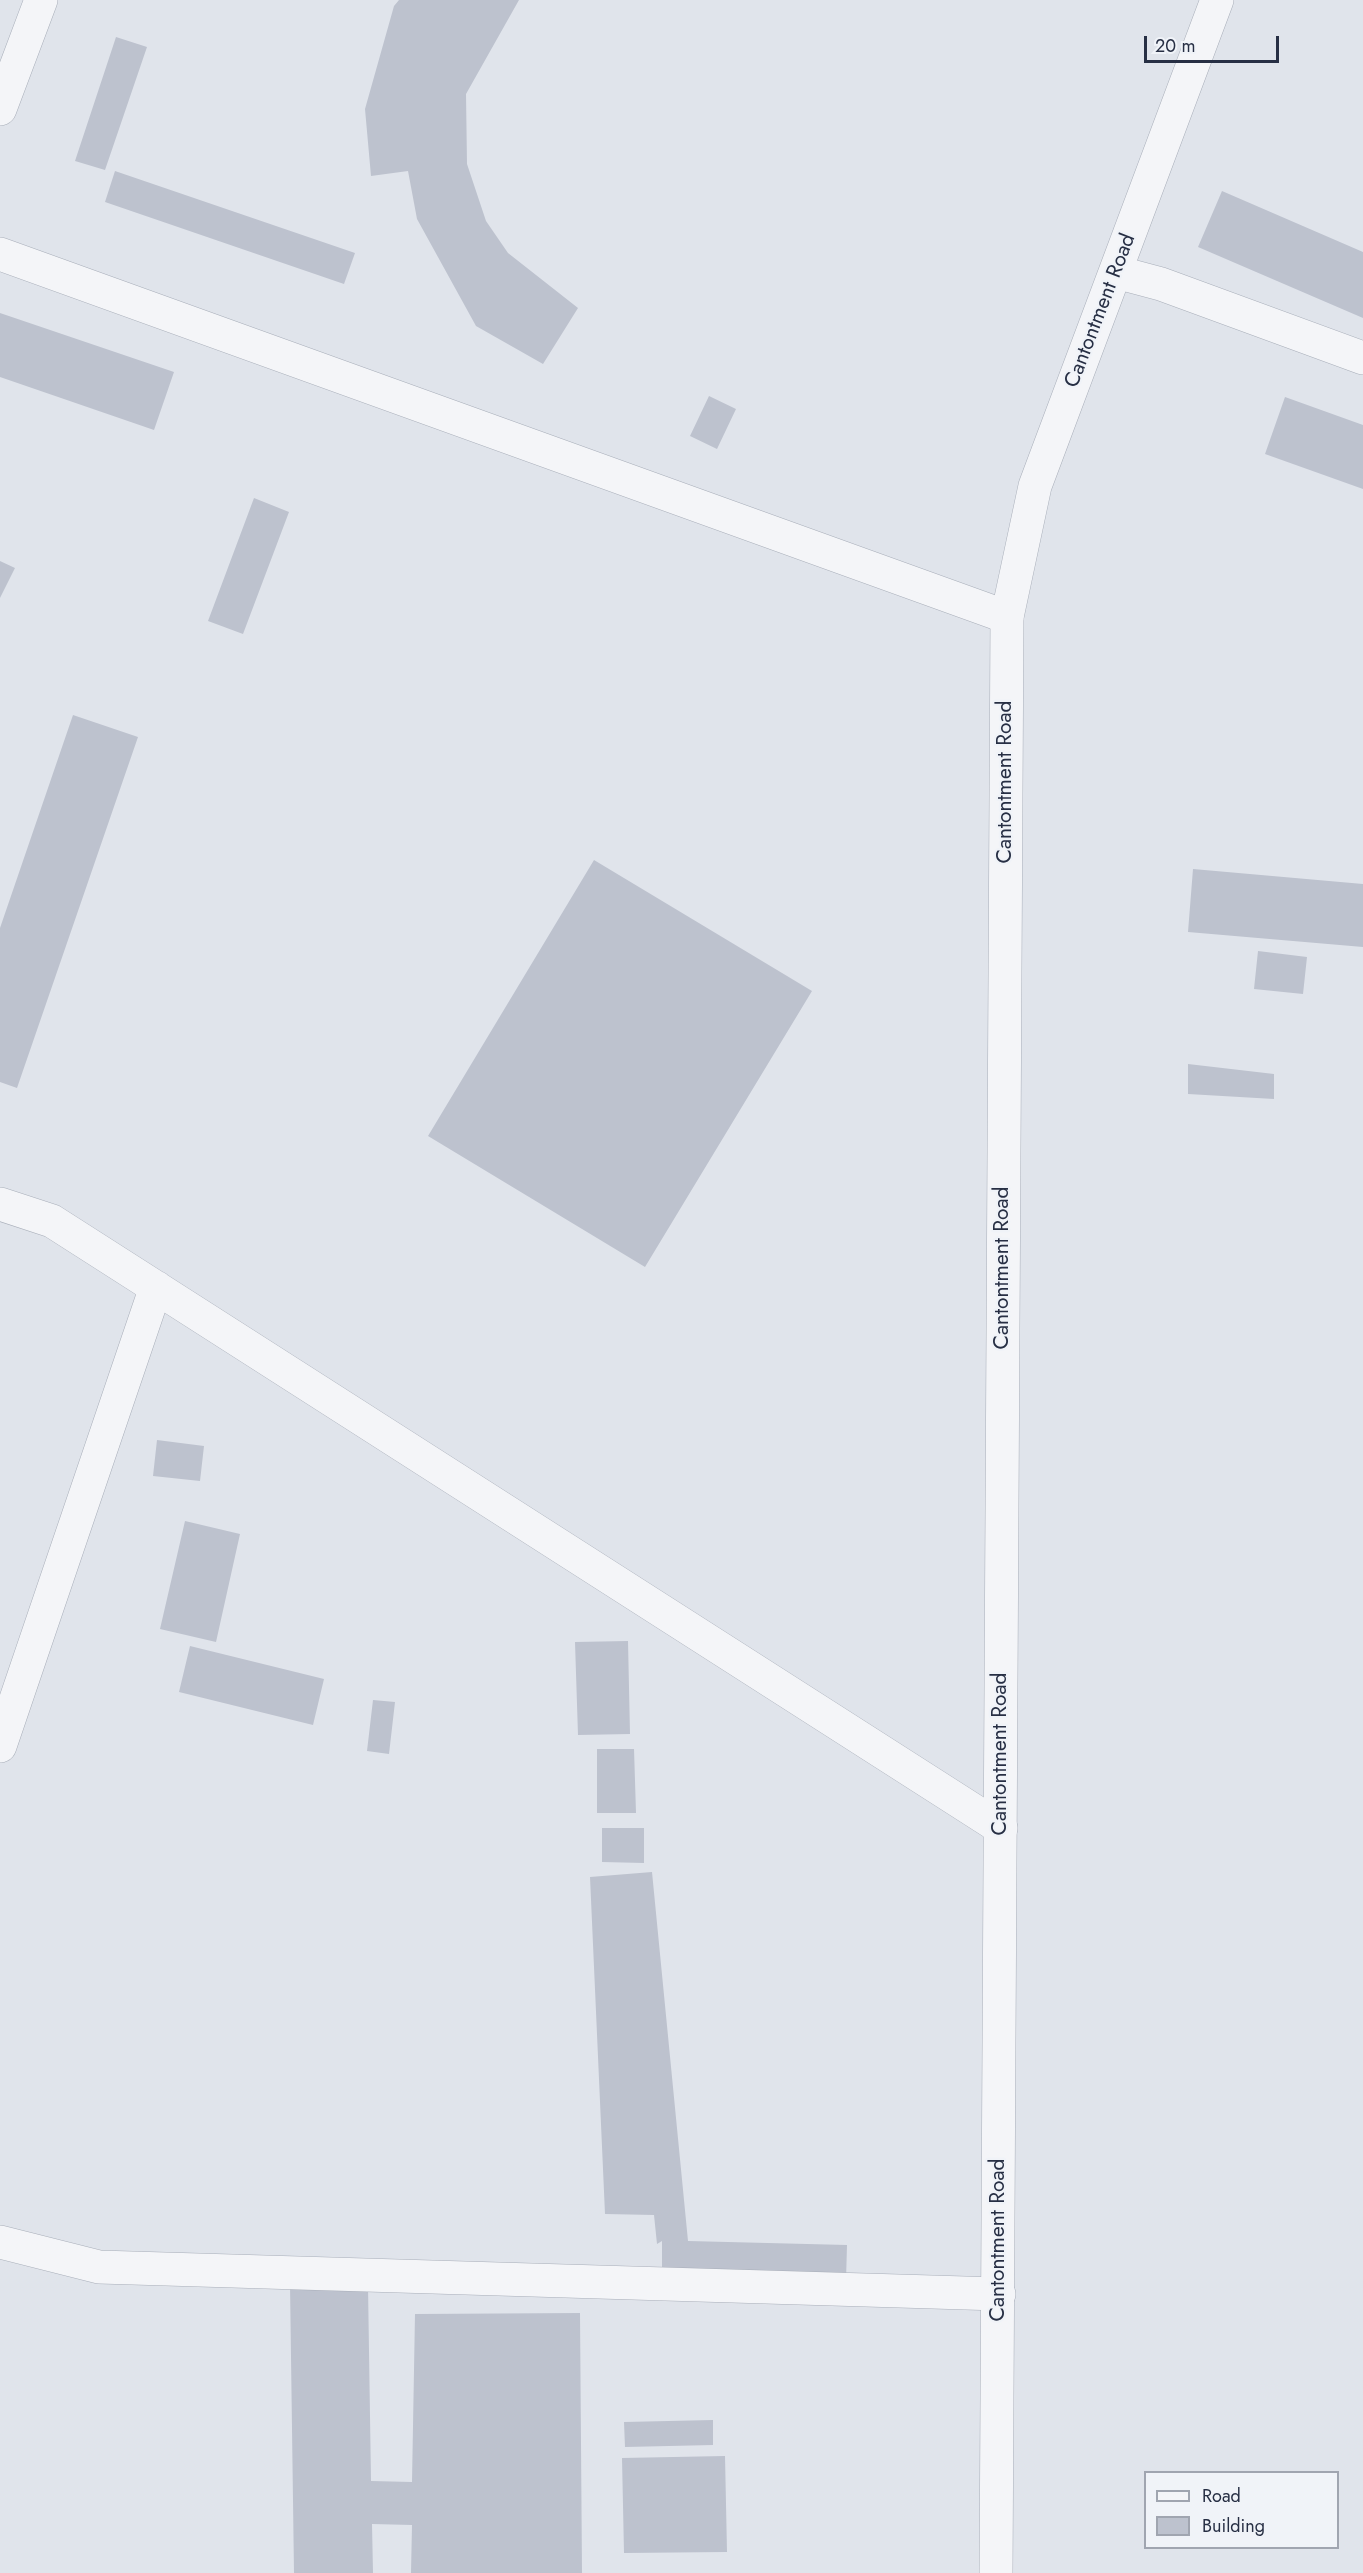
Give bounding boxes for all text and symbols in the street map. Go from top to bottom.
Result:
scale bar [1147,24,1282,62]
text: 20 m [1155,33,1195,59]
street label: Cantontment Road [1060,230,1142,392]
street label: Cantontment Road [993,701,1019,863]
street label: Cantontment Road [990,1187,1016,1349]
street label: Cantontment Road [988,1673,1014,1835]
street label: Cantontment Road [986,2159,1012,2321]
legend [1144,2471,1339,2549]
text: Road [1202,2483,1241,2509]
text: Building [1202,2513,1265,2539]

